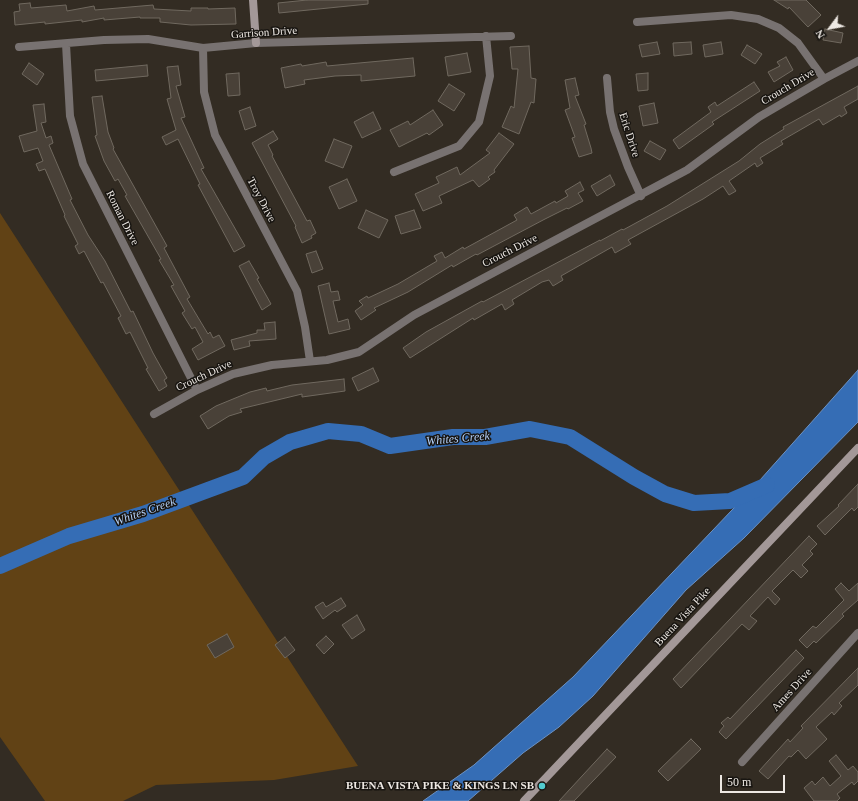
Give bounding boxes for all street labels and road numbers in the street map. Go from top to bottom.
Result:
street label: Garrison Drive [230,24,298,42]
street label: Crouch Drive [759,66,817,108]
street label: Eric Drive [616,111,642,159]
street label: Troy Drive [244,175,278,225]
street label: Roman Drive [103,188,141,248]
street label: Crouch Drive [480,231,540,271]
street label: Crouch Drive [174,357,234,395]
street label: Buena Vista Pike [652,585,714,649]
street label: Ames Drive [769,666,815,714]

